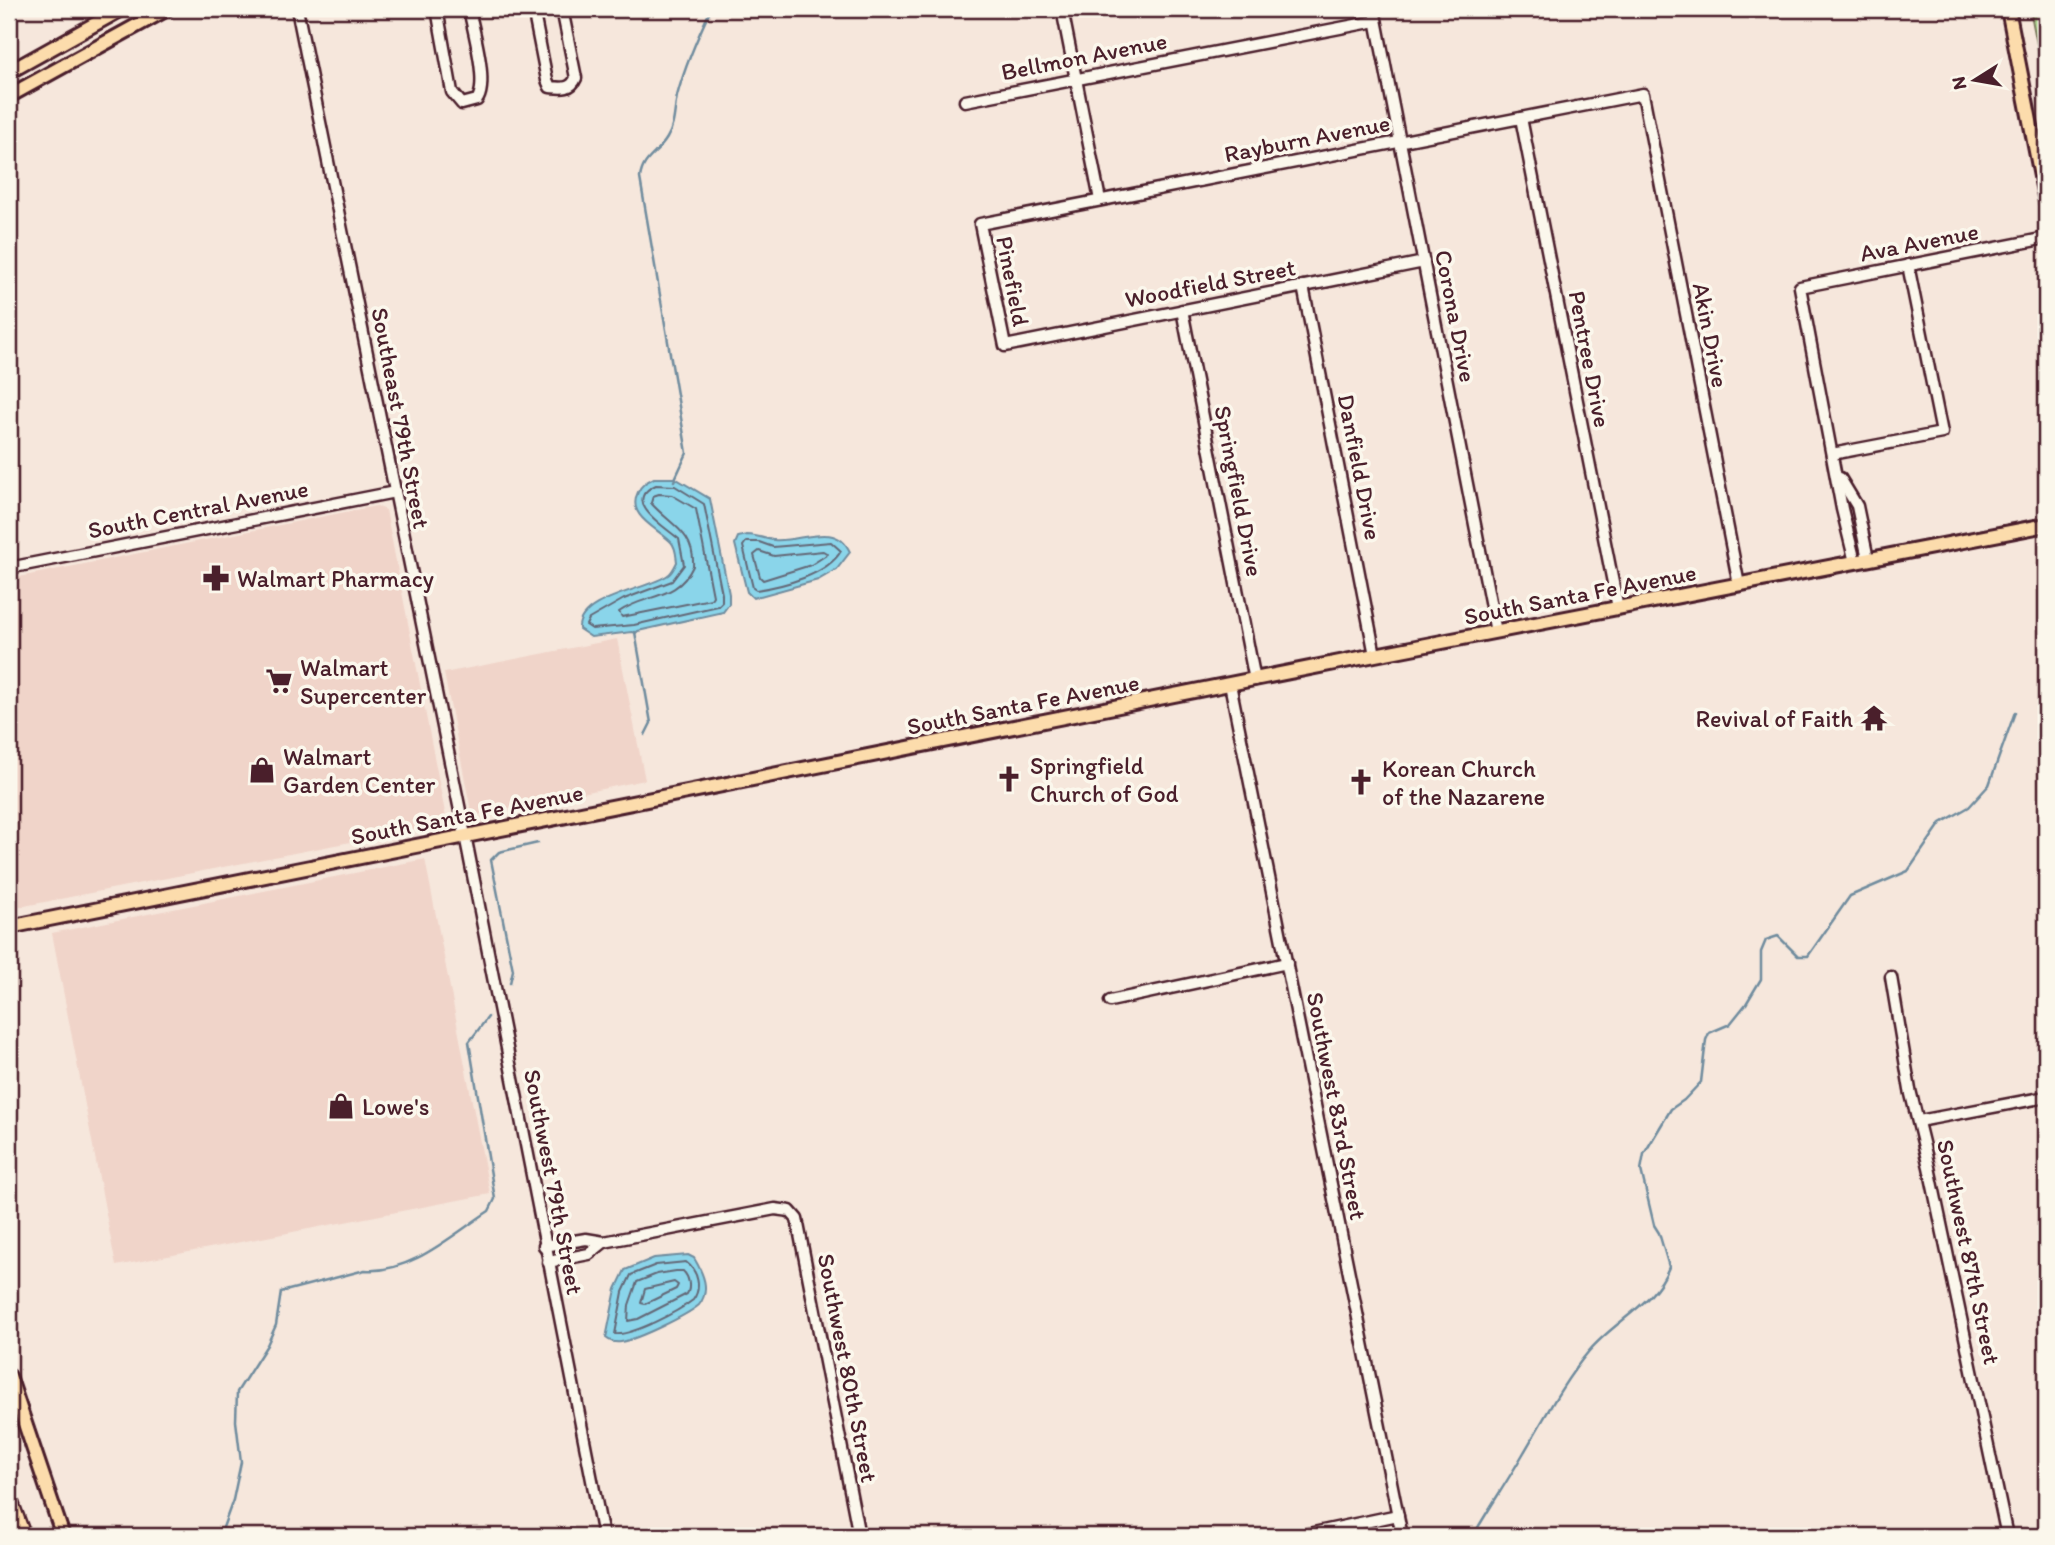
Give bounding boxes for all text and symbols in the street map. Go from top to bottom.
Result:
street label: Bellmon Avenue [999,26,1169,86]
north arrow [1940,46,2010,116]
text: N [1946,75,1971,92]
street label: Rayburn Avenue [1222,108,1392,168]
street label: Ava Avenue [1857,216,1981,268]
street label: Pinefield [990,233,1036,329]
street label: Corona Drive [1429,247,1483,385]
street label: Woodfield Street [1122,252,1298,314]
street label: Akin Drive [1687,280,1735,390]
street label: Pentree Drive [1563,288,1617,430]
street label: Southeast 79th Street [365,305,437,531]
street label: Danfield Drive [1332,392,1388,542]
street label: Springfield Drive [1208,403,1270,579]
street label: South Central Avenue [85,473,311,545]
street label: South Santa Fe Avenue [1461,557,1699,631]
pharmacy icon: Walmart Pharmacy [201,563,231,593]
place label: Walmart Pharmacy [237,564,435,593]
place label: Walmart Supercenter [300,653,427,710]
supermarket icon: Walmart Supercenter [264,666,294,696]
street label: South Santa Fe Avenue [904,667,1142,741]
temple icon: Revival of Faith [1859,703,1889,733]
place label: Revival of Faith [1696,704,1853,733]
place label: Walmart Garden Center [283,742,436,799]
place label: Springfield Church of God [1030,751,1179,808]
place label: Korean Church of the Nazarene [1382,754,1545,811]
shop icon: Walmart Garden Center [247,755,277,785]
church icon: Springfield Church of God [994,764,1024,794]
church icon: Korean Church of the Nazarene [1346,767,1376,797]
street label: South Santa Fe Avenue [348,777,586,851]
street label: Southwest 83rd Street [1301,990,1373,1222]
street label: Southwest 79th Street [518,1067,590,1297]
shop icon: Lowe's [326,1091,356,1121]
place label: Lowe's [362,1092,429,1121]
street label: Southwest 87th Street [1931,1137,2007,1367]
street label: Southwest 80th Street [812,1251,884,1485]

